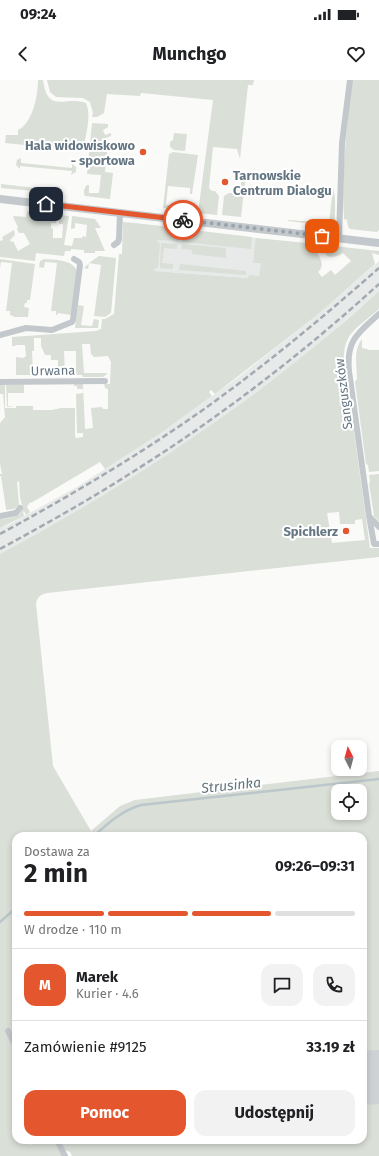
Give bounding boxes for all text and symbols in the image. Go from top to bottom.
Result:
text: 09:24 [20,5,56,23]
icon: back [12,43,34,65]
text: Munchgo [153,43,226,65]
icon: heart [345,43,367,65]
place label: Hala widowiskowo - sportowa [25,138,135,168]
marker: Hala widowiskowo - sportowa [138,147,148,157]
place label: Tarnowskie Centrum Dialogu [233,168,332,198]
marker: Tarnowskie Centrum Dialogu [220,177,230,187]
pin [29,187,63,221]
icon: home [35,193,57,215]
courier [163,200,203,240]
icon: bike [172,209,194,231]
pin [305,219,339,253]
icon: bag [311,225,333,247]
street label: Sanguszków [332,357,355,430]
street label: Urwana [31,363,75,378]
place label: Spichlerz [283,524,338,539]
marker: Spichlerz [341,526,351,536]
north arrow [331,740,367,776]
map controls [331,740,367,820]
water label: Strusinka [199,774,262,797]
button: locate [331,784,367,820]
text: Dostawa za [24,844,90,859]
text: 09:26–09:31 [275,857,355,875]
text: 2 min [24,858,88,889]
text: W drodze · 110 m [24,922,122,937]
button: chat [261,964,303,1006]
button: phone [313,964,355,1006]
text: Marek [76,968,118,986]
text: M [39,976,51,994]
text: Kurier · 4.6 [76,986,139,1001]
text: Zamówienie #9125 [24,1038,147,1056]
text: 33.19 zł [306,1038,355,1056]
button: Pomoc [24,1090,186,1136]
button: Udostępnij [194,1090,355,1136]

